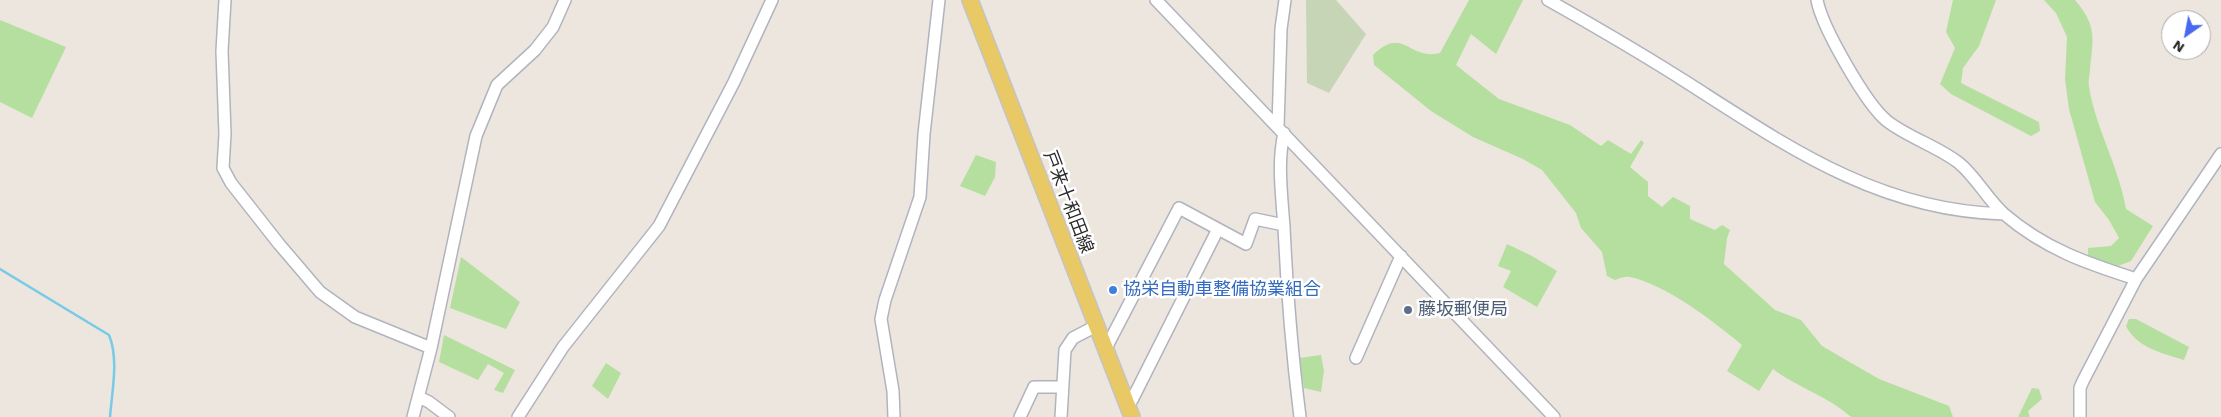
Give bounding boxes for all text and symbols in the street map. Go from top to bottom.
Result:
north arrow [2161,10,2211,60]
text: N [2170,37,2187,56]
street label: 戸来十和田線 [1039,148,1097,256]
place label: 協栄自動車整備協業組合 [1123,279,1321,301]
marker: 協栄自動車整備協業組合 [1107,284,1119,296]
place label: 藤坂郵便局 [1418,299,1508,321]
marker: 藤坂郵便局 [1402,304,1414,316]

